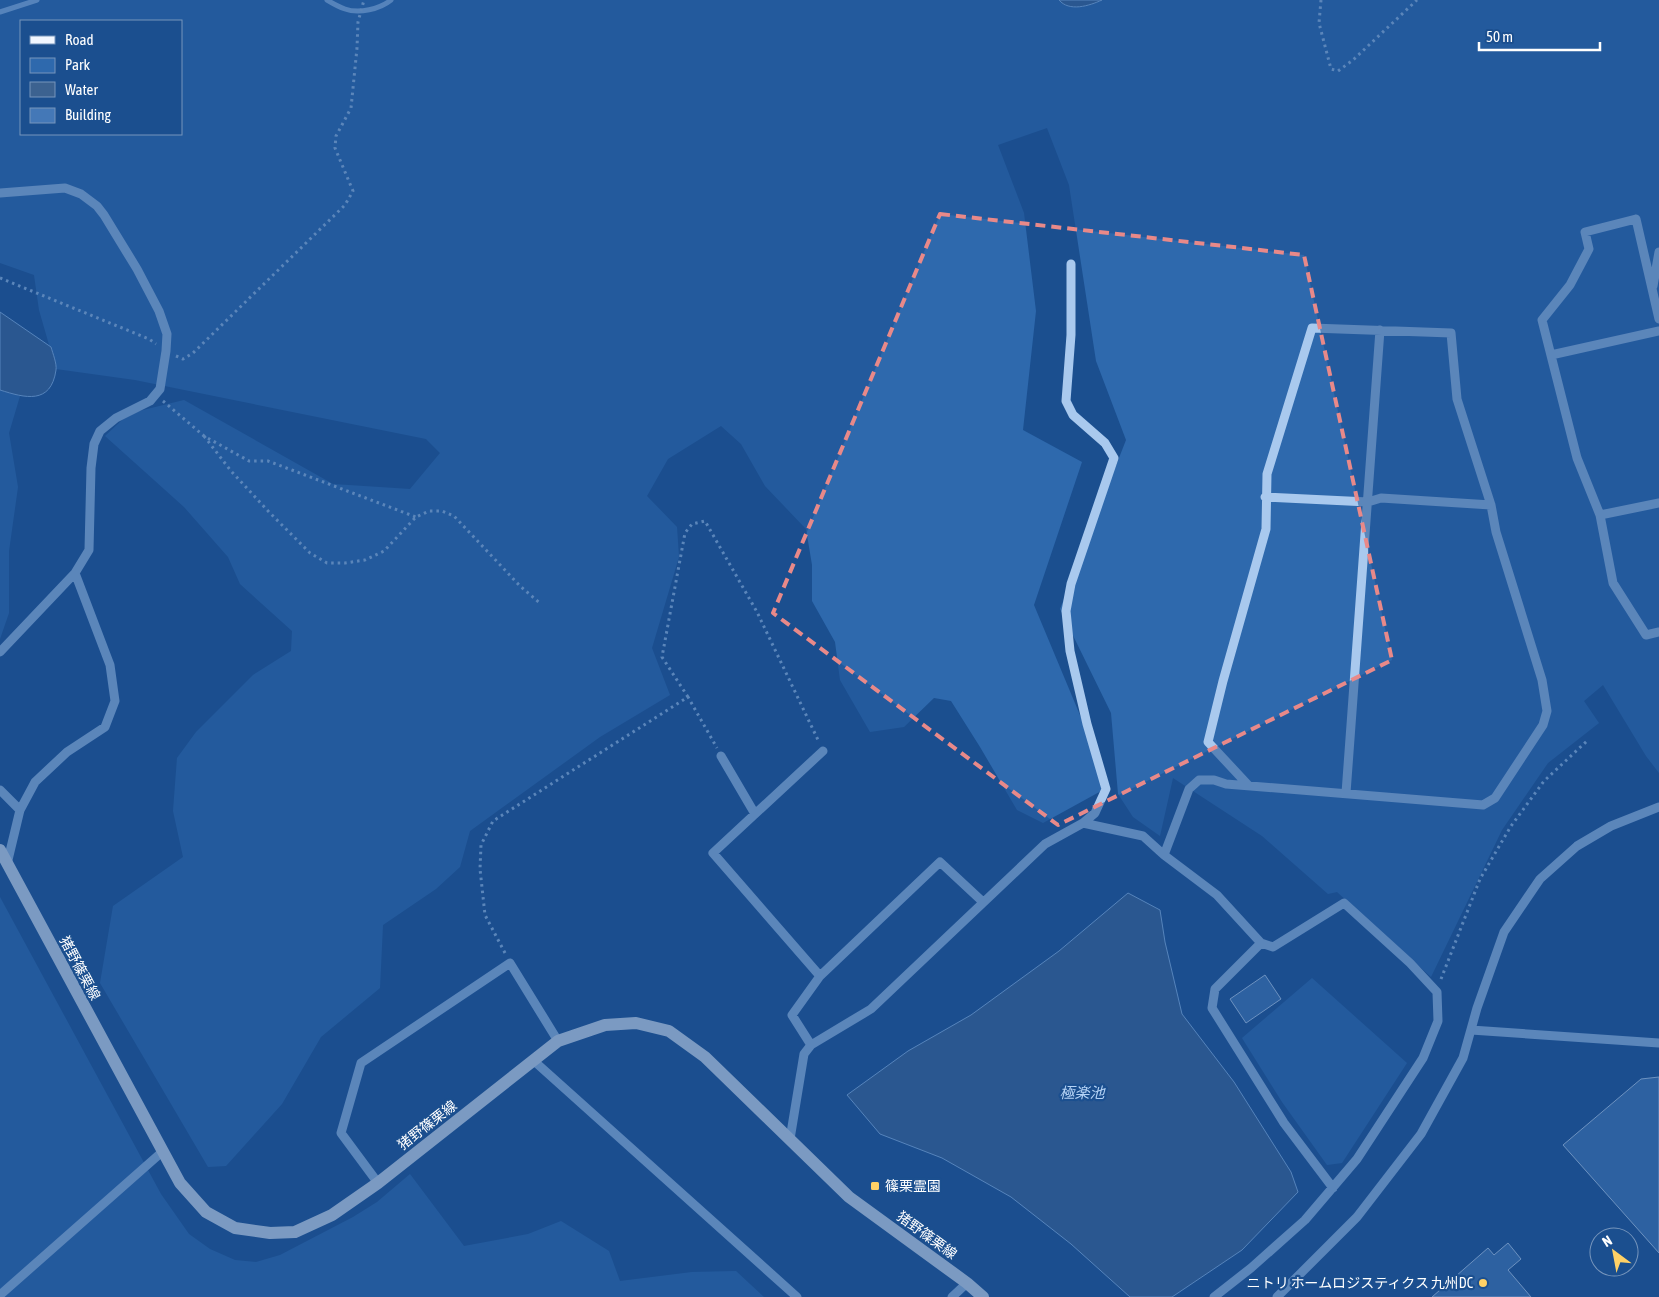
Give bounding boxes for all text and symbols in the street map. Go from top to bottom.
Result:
legend [20,20,182,135]
scale bar [1479,20,1600,52]
text: 50 m [1486,28,1513,45]
text: Road [65,31,94,48]
text: Park [65,56,90,73]
text: Water [65,81,98,98]
text: Building [65,106,111,123]
street label: 猪野篠栗線 [57,933,103,1003]
water label: 極楽池 [1059,1084,1106,1101]
street label: 猪野篠栗線 [394,1097,460,1153]
place label: 篠栗霊園 [885,1178,941,1194]
marker: 篠栗霊園 [869,1180,881,1192]
street label: 猪野篠栗線 [894,1208,960,1262]
north arrow [1589,1227,1639,1277]
text: N [1599,1232,1615,1250]
place label: ニトリ ホームロジスティクス 九州DC [1247,1275,1474,1291]
marker: ニトリ ホームロジスティクス 九州DC [1477,1277,1489,1289]

